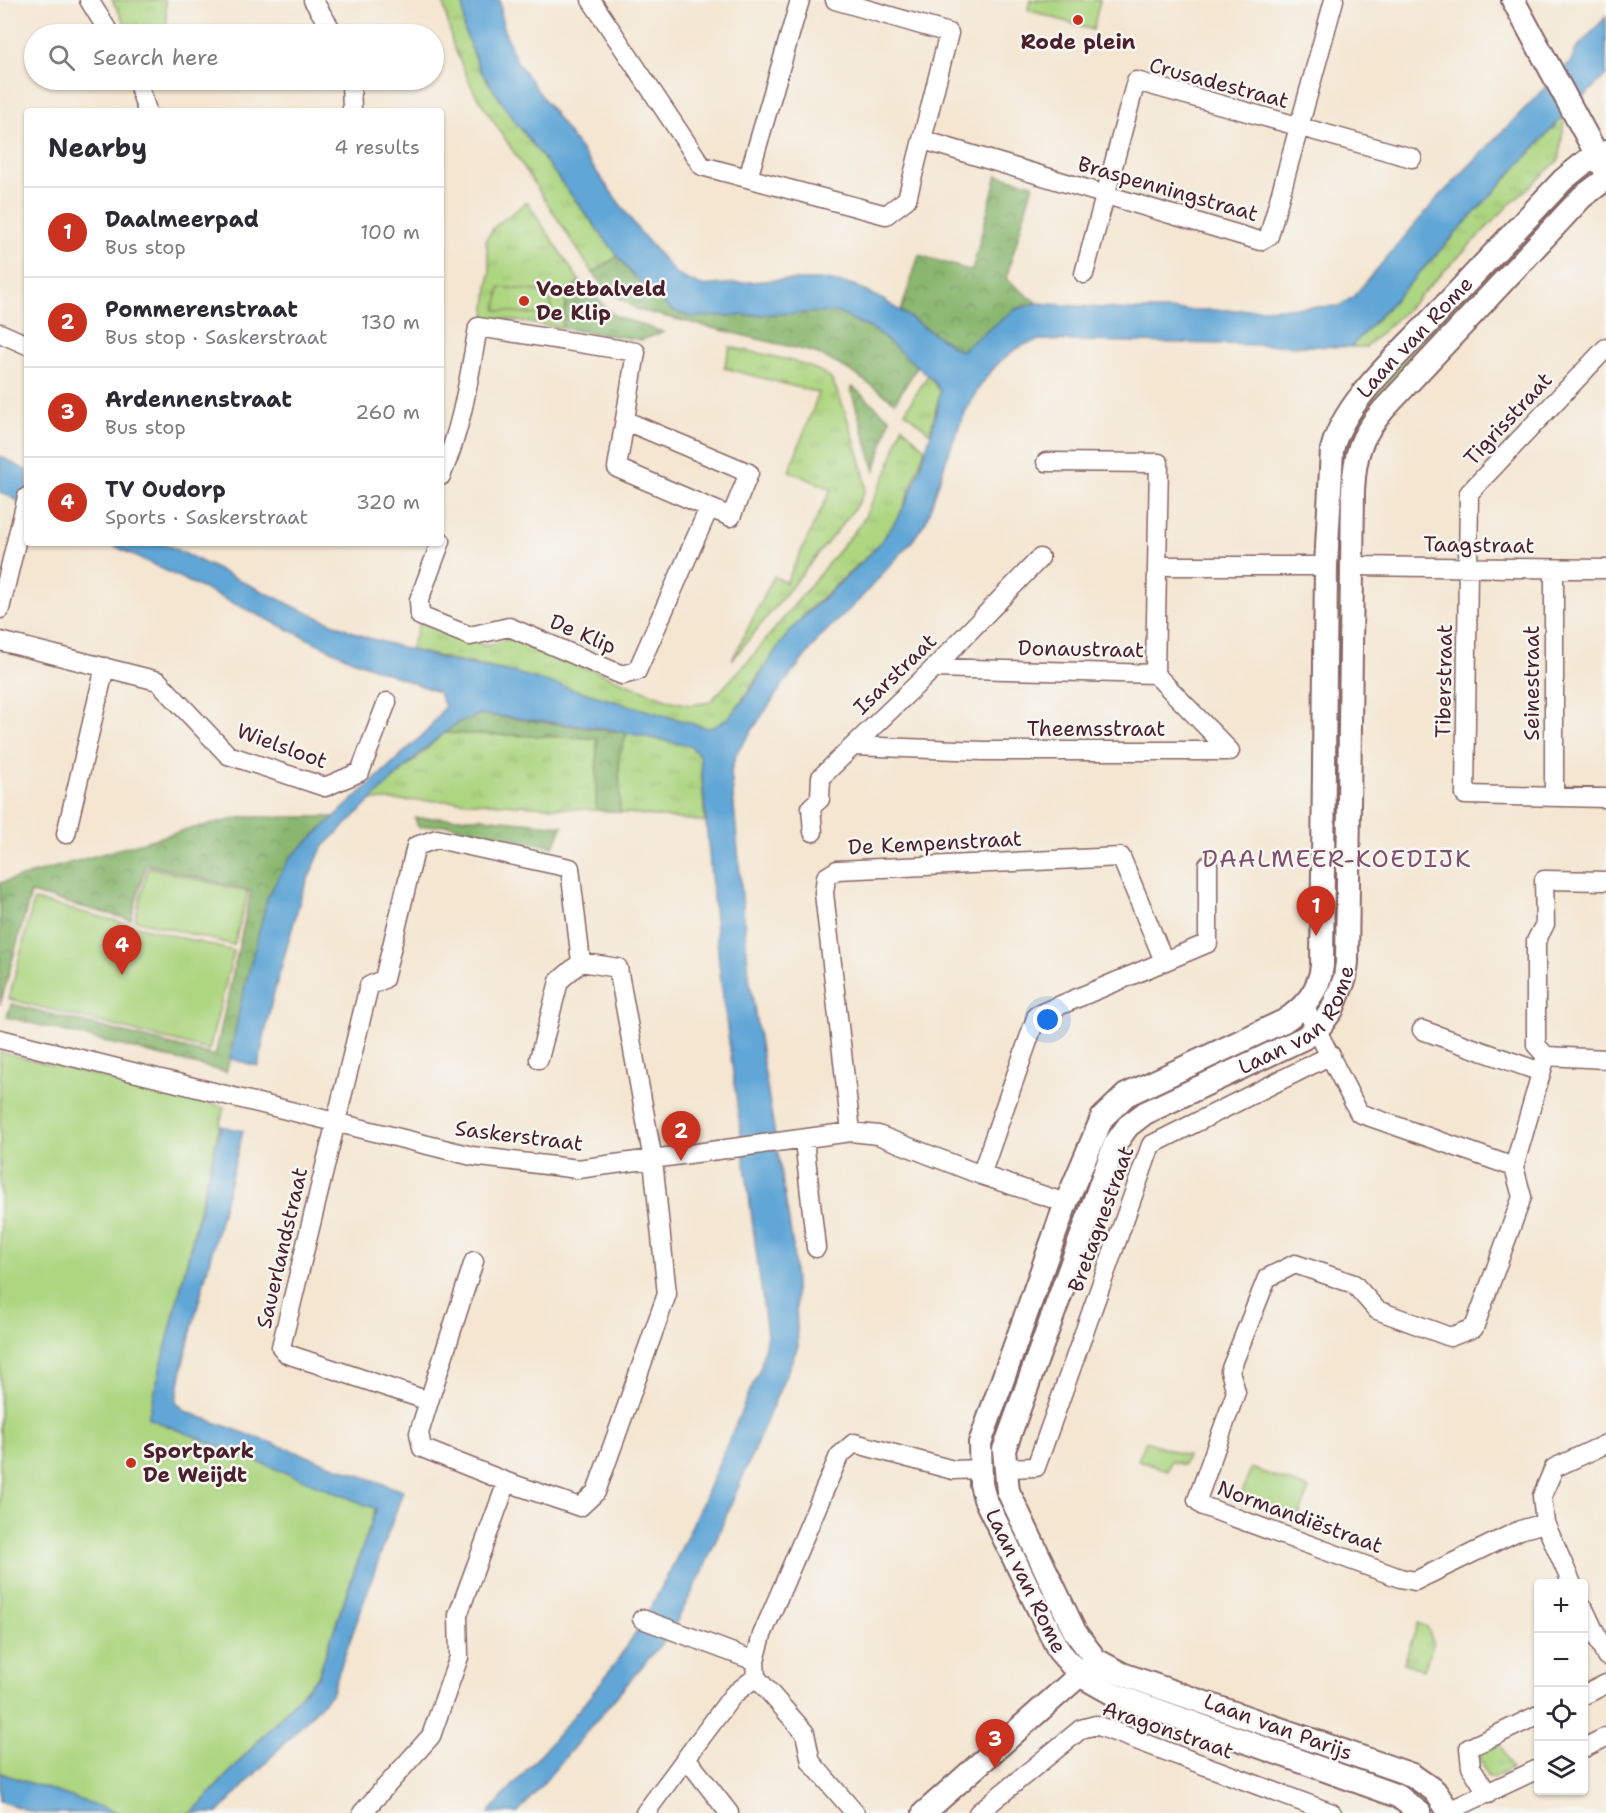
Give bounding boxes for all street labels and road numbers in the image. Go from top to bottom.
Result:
street label: Crusadestraat [1146,51,1292,115]
street label: Braspenningstraat [1075,150,1261,228]
street label: Laan van Rome [1350,270,1479,404]
street label: Tigrisstraat [1458,366,1558,472]
street label: Taagstraat [1423,530,1535,560]
street label: De Klip [545,607,621,661]
street label: Tiberstraat [1429,624,1459,738]
street label: Seinestraat [1518,625,1546,741]
street label: Isarstraat [847,627,943,721]
street label: Donaustraat [1018,634,1144,664]
street label: Theemsstraat [1027,715,1165,743]
street label: Wielsloot [233,717,331,775]
street label: De Kempenstraat [847,824,1023,862]
street label: Laan van Rome [1233,964,1360,1081]
street label: Saskerstraat [453,1114,585,1158]
street label: Bretagnestraat [1062,1142,1140,1296]
street label: Sauerlandstraat [250,1165,314,1331]
street label: Normandiëstraat [1213,1474,1387,1560]
street label: Laan van Rome [979,1504,1073,1658]
street label: Laan van Parijs [1200,1687,1356,1767]
street label: Aragonstraat [1099,1694,1237,1766]

